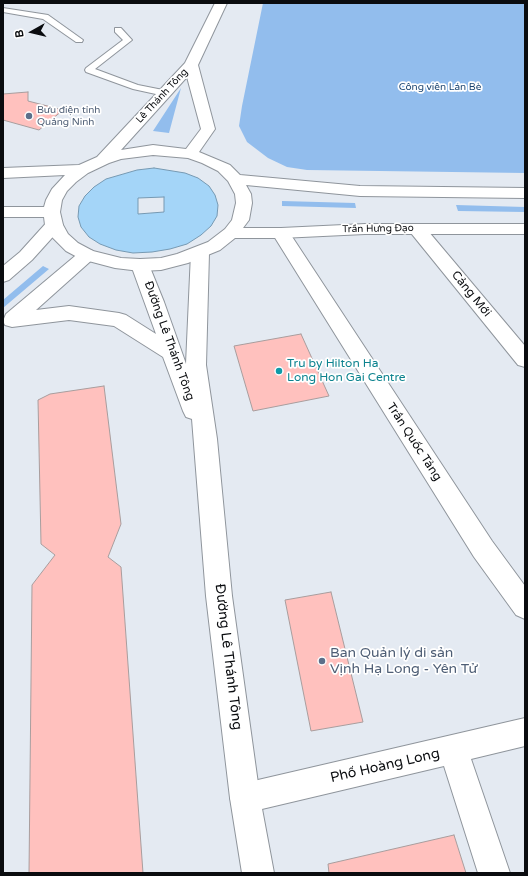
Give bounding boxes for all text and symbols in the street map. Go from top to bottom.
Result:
north arrow [12,12,52,52]
text: B [13,29,27,38]
street label: Lê Thánh Tông [134,66,190,126]
park label: Công viên Lán Bè [399,81,481,93]
place label: Bưu điện tỉnh Quảng Ninh [37,104,100,128]
marker: Bưu điện tỉnh Quảng Ninh [24,111,34,121]
street label: Trần Hưng Đạo [342,222,414,236]
street label: Cảng Mới [448,268,494,320]
street label: Đường Lê Thánh Tông [141,279,197,403]
place label: Tru by Hilton Ha Long Hon Gai Centre [287,357,406,385]
marker: Tru by Hilton Ha Long Hon Gai Centre [274,366,284,376]
street label: Trần Quốc Tảng [383,400,445,484]
street label: Đường Lê Thánh Tông [211,583,245,731]
place label: Ban Quản lý di sản Vịnh Hạ Long - Yên Tử [330,645,477,678]
marker: Ban Quản lý di sản Vịnh Hạ Long - Yên Tử [317,656,327,666]
street label: Phố Hoàng Long [329,745,441,787]

